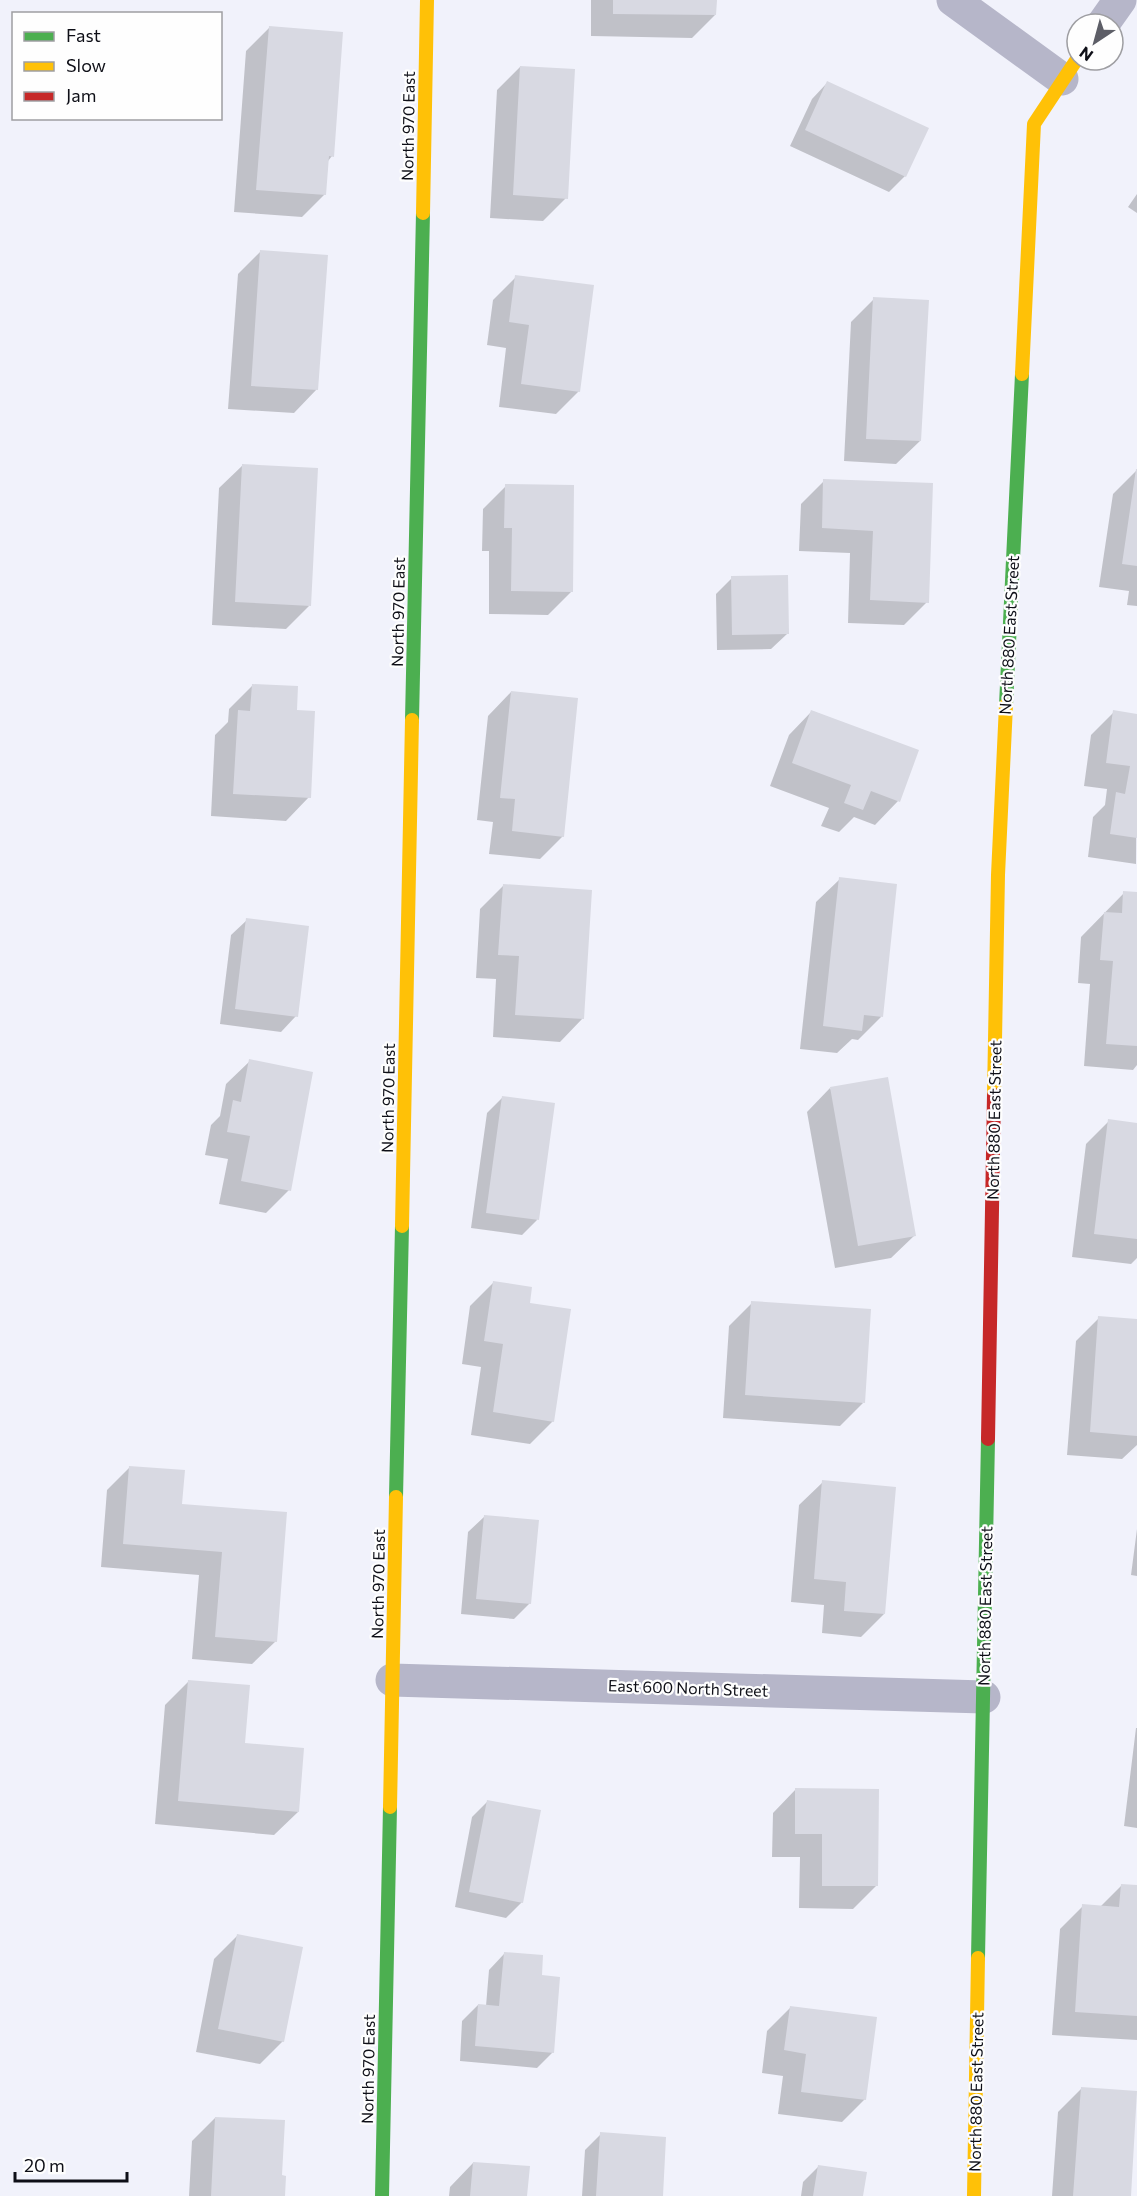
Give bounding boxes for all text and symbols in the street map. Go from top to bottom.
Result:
legend [12,12,222,120]
north arrow [1065,12,1125,72]
text: Fast [66,24,101,46]
text: N [1075,43,1096,66]
text: Slow [66,54,106,76]
street label: North 970 East [397,70,418,181]
text: Jam [66,84,96,106]
street label: North 880 East Street [995,554,1022,715]
street label: North 970 East [387,556,408,667]
street label: North 880 East Street [983,1040,1004,1200]
street label: North 970 East [377,1042,398,1153]
street label: North 880 East Street [974,1526,995,1686]
street label: North 970 East [367,1528,388,1639]
street label: East 600 North Street [608,1675,769,1700]
street label: North 880 East Street [965,2012,986,2172]
street label: North 970 East [357,2013,378,2124]
scale bar [15,2145,128,2183]
text: 20 m [24,2154,65,2176]

